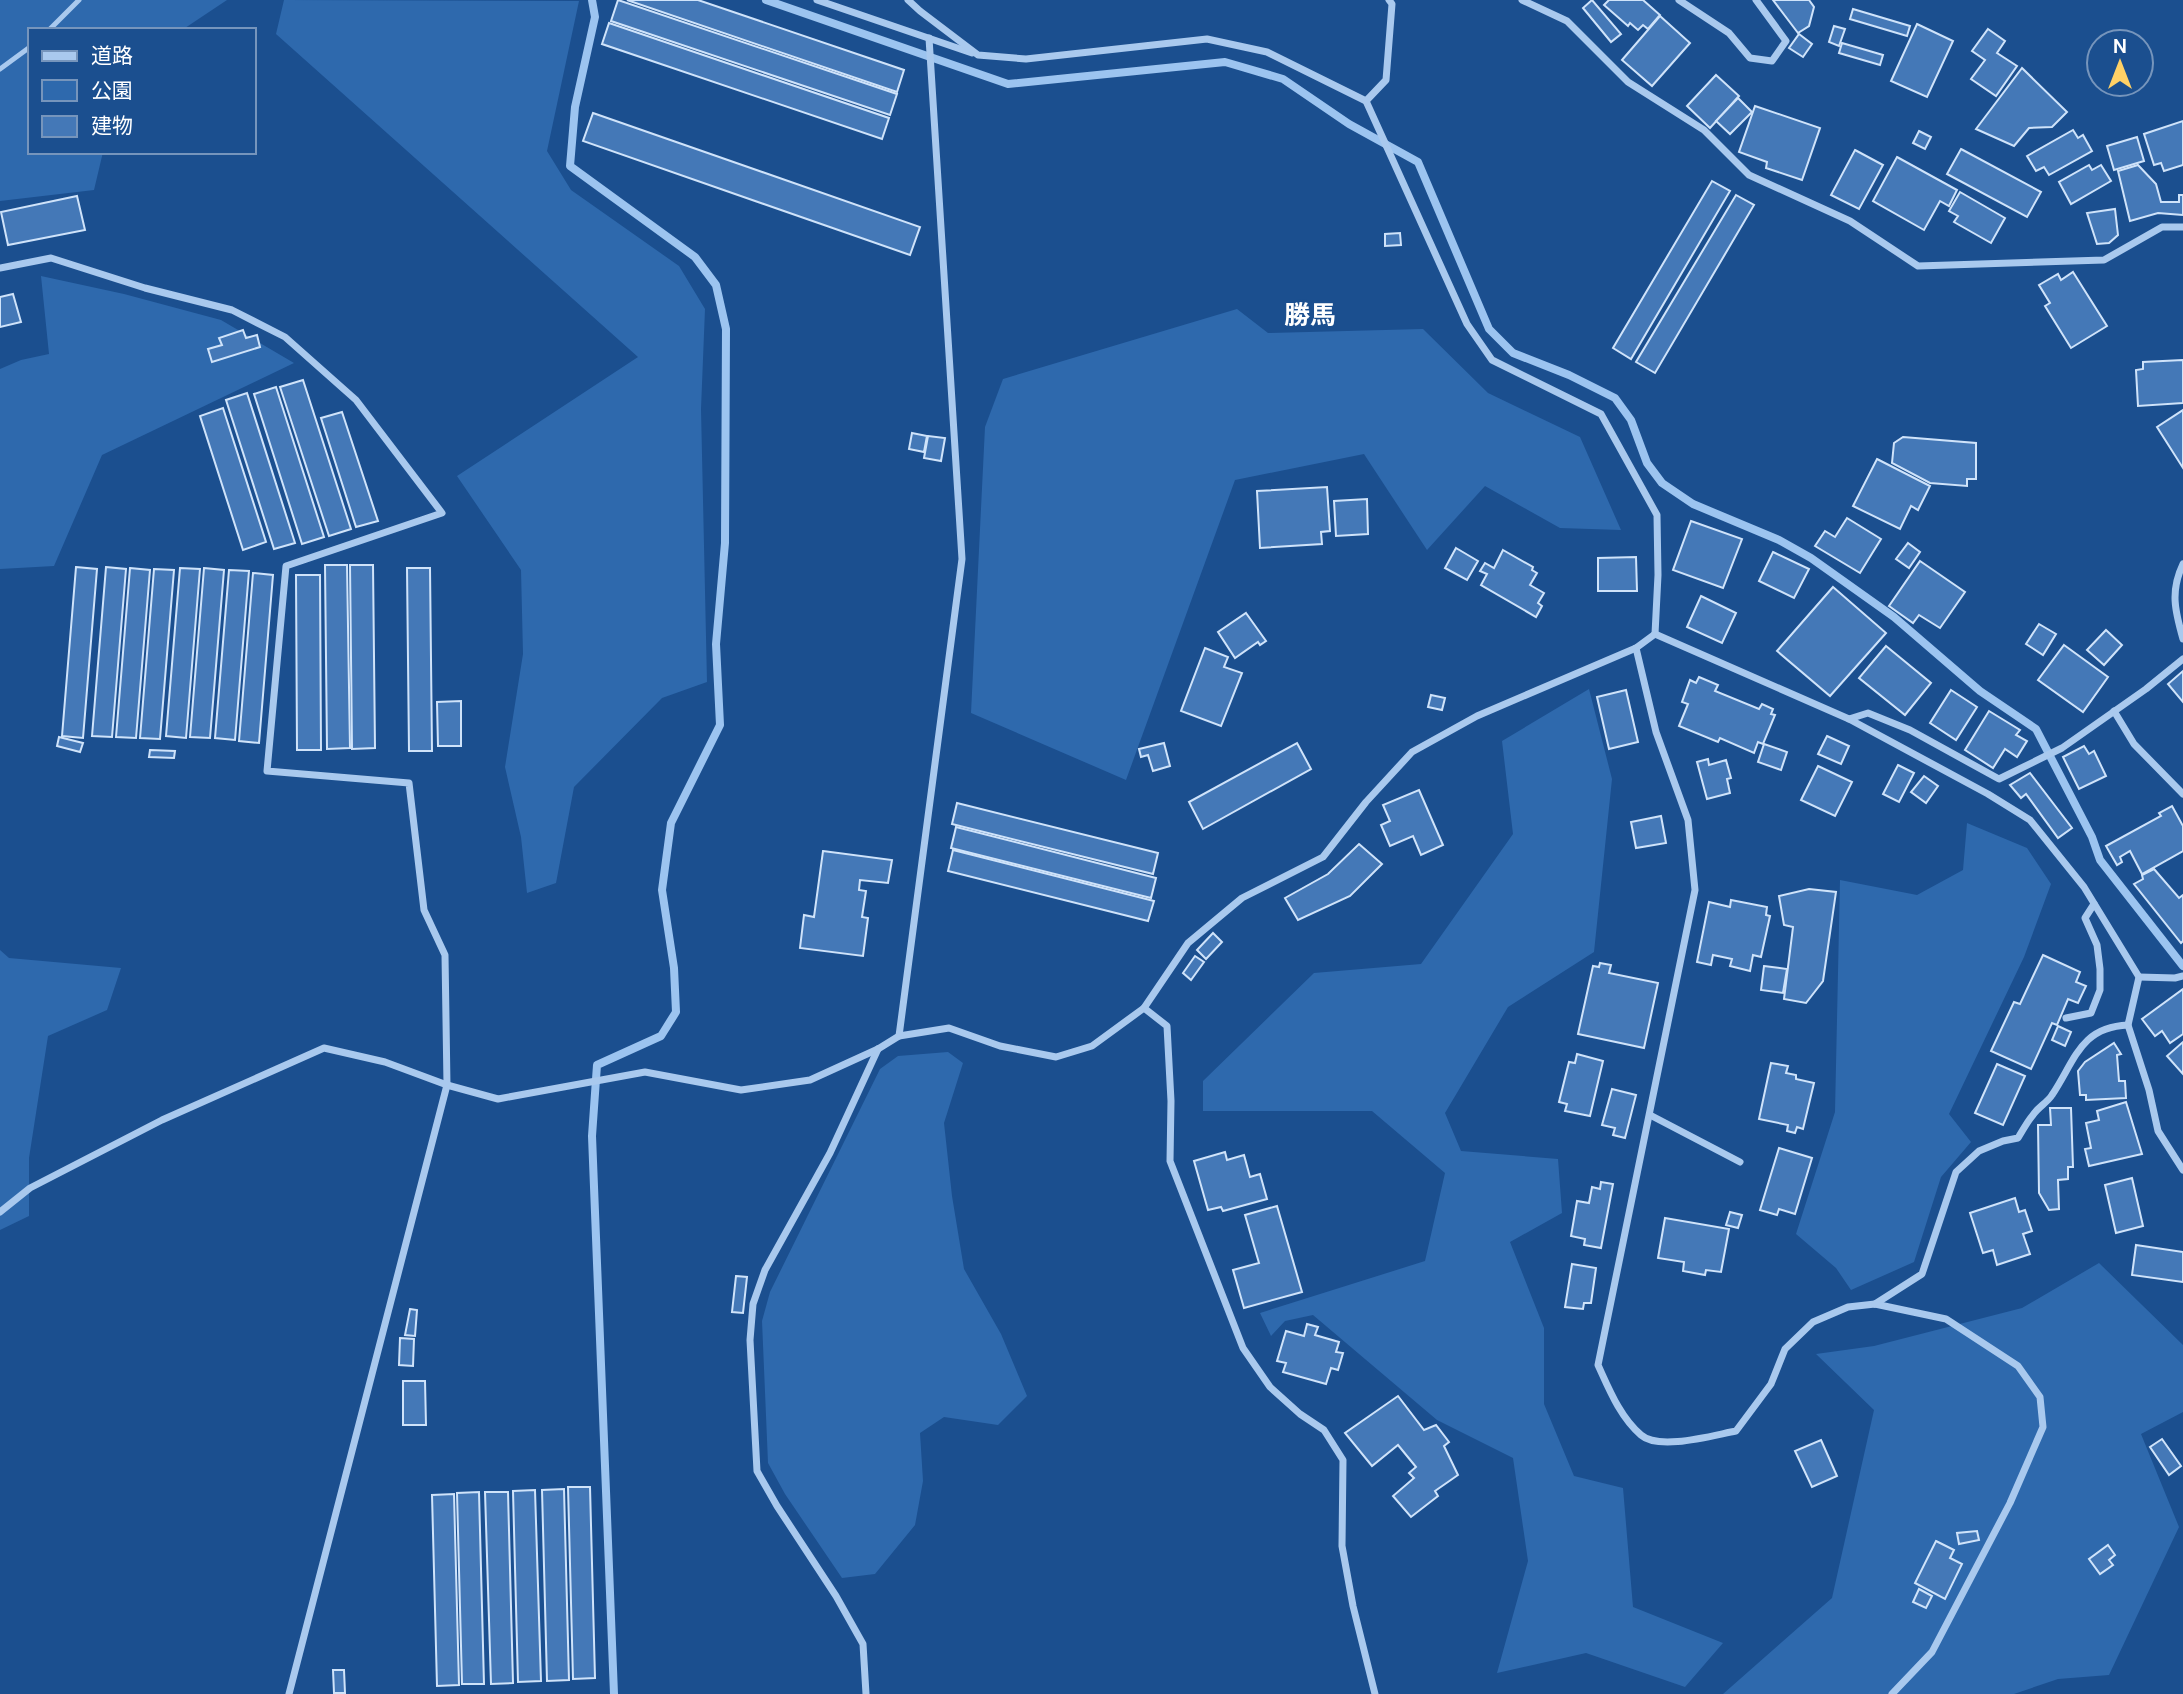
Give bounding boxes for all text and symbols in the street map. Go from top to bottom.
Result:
legend [28,28,256,154]
north arrow [2085,28,2155,98]
text: N [2113,34,2127,59]
text: 道路 [91,42,133,70]
text: 公園 [91,77,133,105]
text: 建物 [91,112,133,140]
district label: 勝馬 [1284,298,1336,332]

